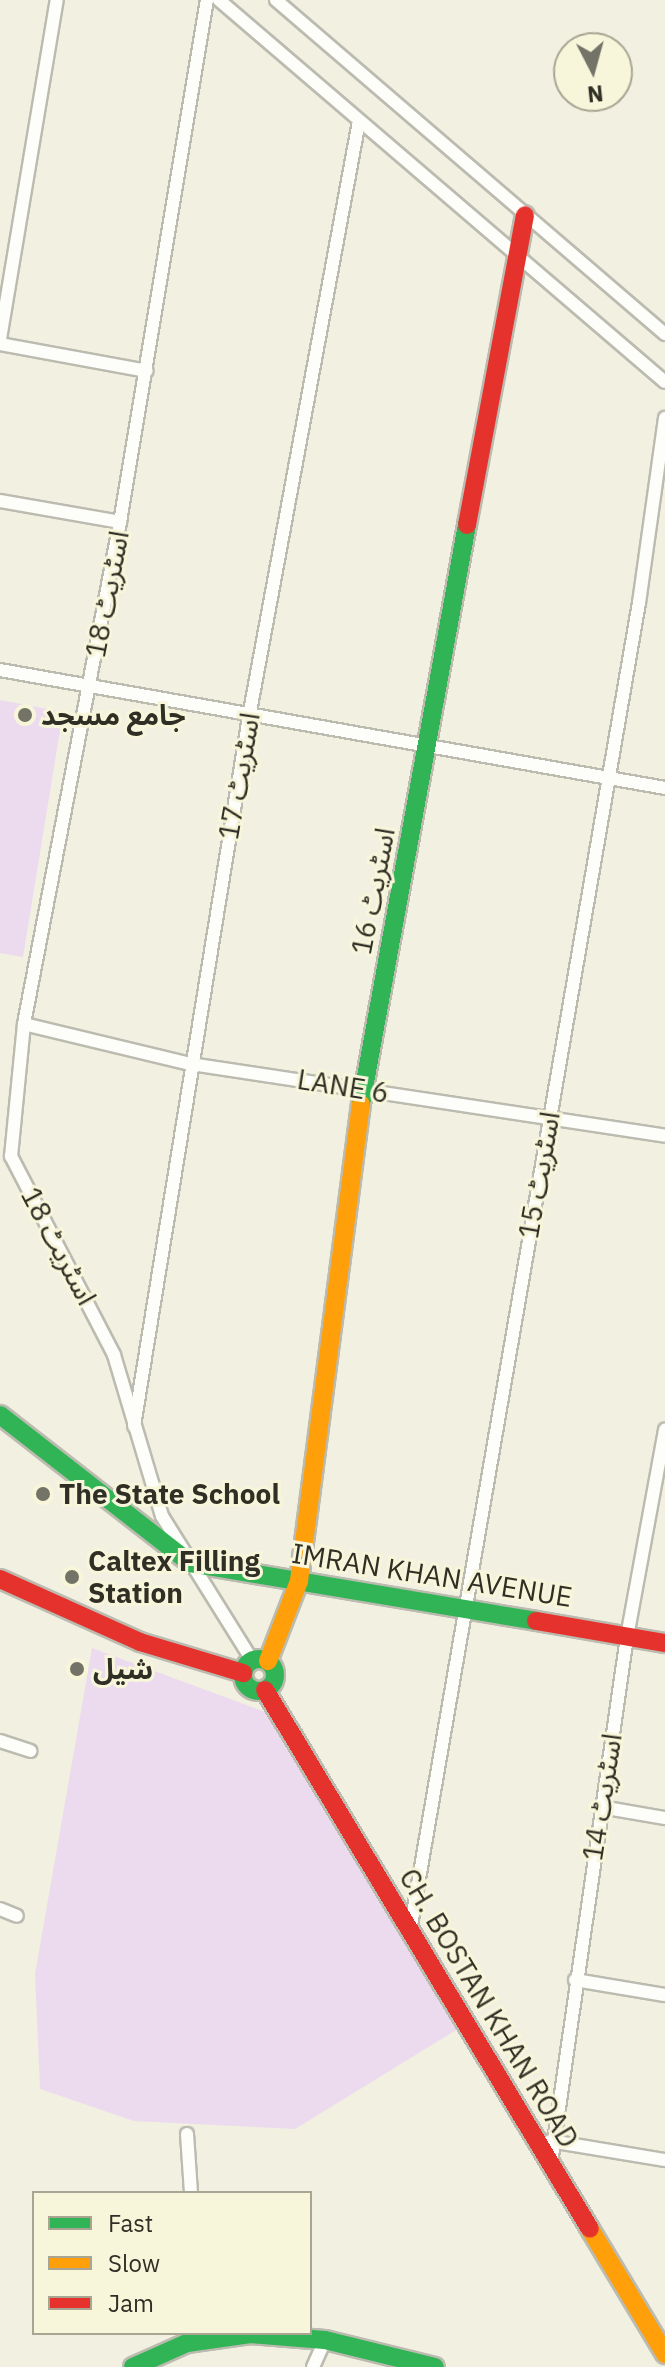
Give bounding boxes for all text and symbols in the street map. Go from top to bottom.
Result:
north arrow [553,32,633,112]
text: N [586,79,605,110]
street label: اسٹریٹ 18 [78,528,136,660]
place label: جامع مسجد [41,698,186,732]
marker: جامع مسجد [16,706,34,724]
street label: اسٹریٹ 17 [211,710,267,842]
street label: اسٹریٹ 16 [344,825,402,957]
street label: LANE 6 [295,1062,391,1110]
street label: اسٹریٹ 15 [511,1109,567,1241]
street label: اسٹریٹ 18 [14,1181,104,1311]
place label: The State School [59,1477,280,1511]
marker: The State School [34,1485,52,1503]
street label: IMRAN KHAN AVENUE [289,1536,575,1614]
place label: Caltex Filling Station [88,1544,260,1610]
marker: Caltex Filling Station [63,1568,81,1586]
place label: شیل [93,1652,153,1686]
marker: شیل [68,1660,86,1678]
street label: اسٹریٹ 14 [575,1731,629,1863]
street label: CH. BOSTAN KHAN ROAD [392,1862,586,2154]
legend [32,2191,312,2335]
text: Fast [108,2207,153,2239]
text: Slow [108,2247,160,2279]
text: Jam [108,2287,154,2319]

